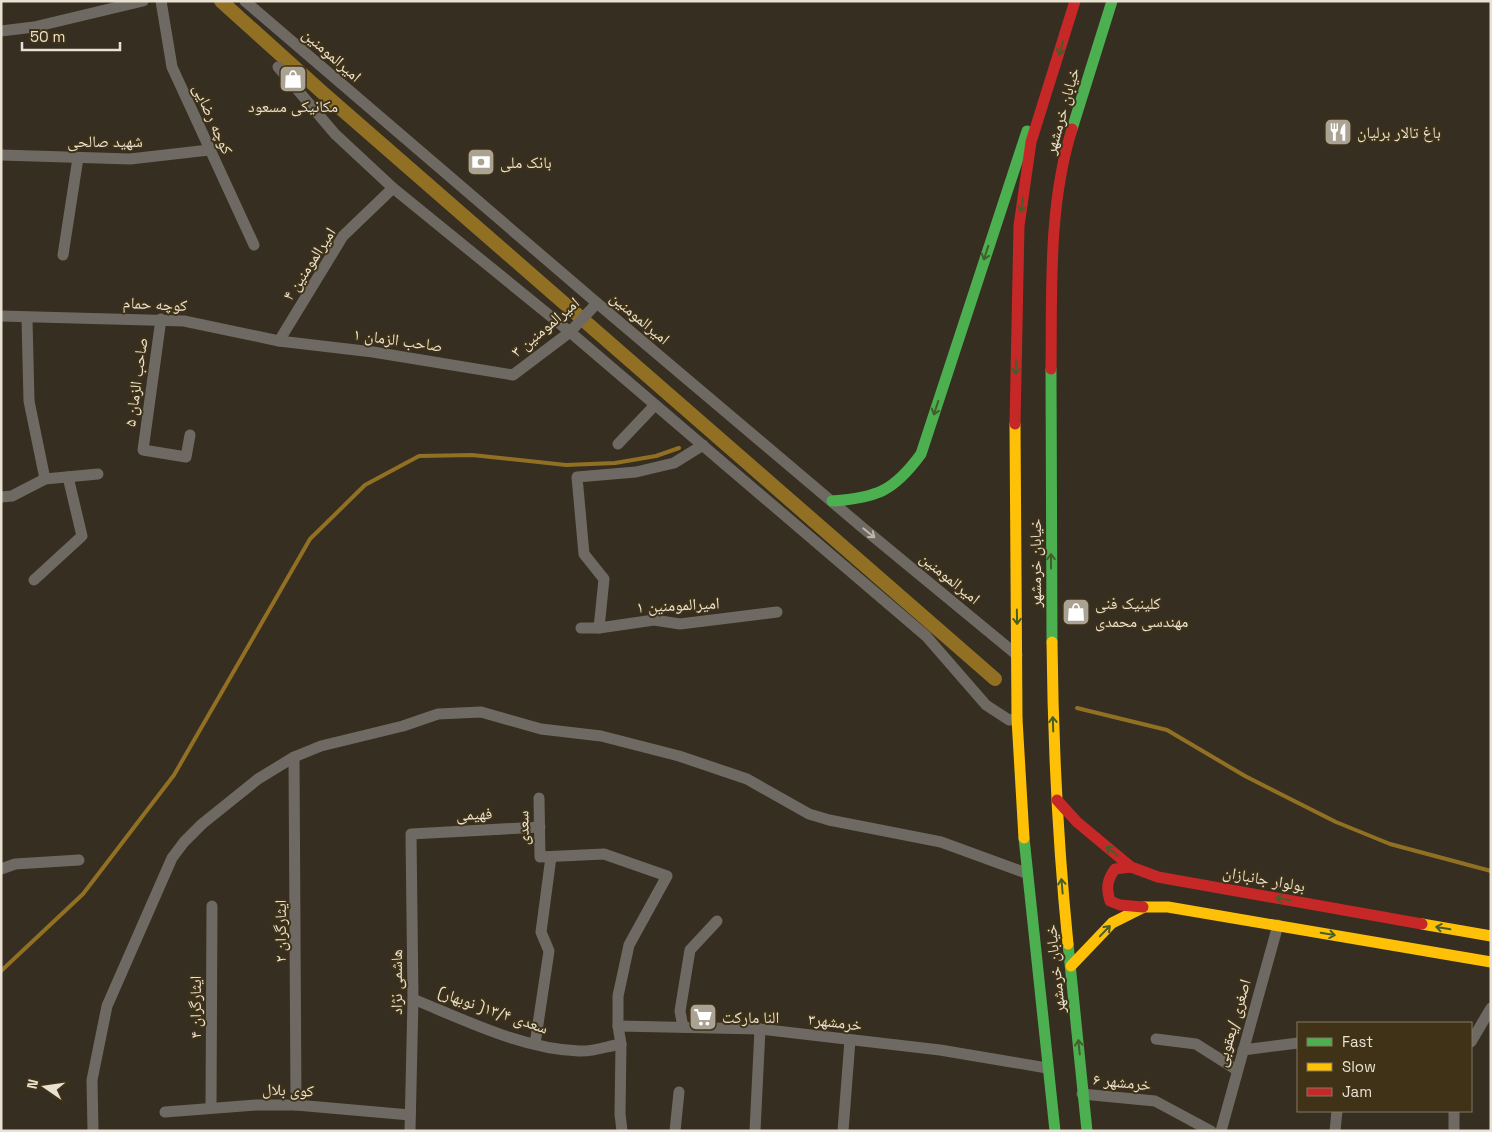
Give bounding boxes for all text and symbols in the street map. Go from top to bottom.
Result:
scale bar [22,20,120,52]
street label: امیرالمومنین [298,24,366,86]
text: 50 m [30,27,65,46]
one-way arrow [1055,39,1065,55]
shop icon: مکانیکی مسعود [278,64,308,94]
street label: خیابان خرمشهر [1039,65,1084,158]
street label: کوچه رضایی [188,80,238,158]
place label: مکانیکی مسعود [248,96,338,117]
restaurant icon: باغ تالار برلیان [1323,117,1353,147]
place label: باغ تالار برلیان [1357,122,1441,143]
street label: شهید صالحی [67,131,143,152]
bank icon: بانک ملی [466,147,496,177]
place label: بانک ملی [500,152,552,173]
one-way arrow [1017,197,1027,213]
street label: امیرالمومنین ۴ [278,223,340,305]
one-way arrow [981,245,990,260]
street label: امیرالمومنین [606,287,674,349]
street label: کوچه حمام [122,292,188,316]
street label: امیرالمومنین ۳ [506,292,584,362]
street label: صاحب الزمان ۱ [352,323,444,357]
street label: صاحب الزمان ۵ [119,336,153,428]
one-way arrow [1011,359,1020,375]
one-way arrow [931,399,940,415]
street label: خیابان خرمشهر [1025,518,1046,609]
one-way arrow [862,527,875,538]
street label: امیرالمومنین [916,547,984,609]
one-way arrow [1046,553,1056,570]
street label: امیرالمومنین ۱ [636,592,720,618]
place label: کلینیک فنی مهندسی محمدی [1095,593,1188,632]
shop icon: کلینیک فنی مهندسی محمدی [1061,597,1091,627]
one-way arrow [1012,609,1022,625]
one-way arrow [1049,716,1058,732]
street label: فهیمی [455,803,493,825]
street label: سعدی [512,811,534,845]
one-way arrow [1106,846,1119,857]
street label: بولوار جانبازان [1221,861,1307,897]
one-way arrow [1058,878,1067,894]
one-way arrow [1275,894,1291,904]
street label: ایثارگران ۲ [270,900,291,962]
one-way arrow [1435,922,1451,932]
street label: خیابان خرمشهر [1040,924,1070,1015]
one-way arrow [1099,925,1111,937]
one-way arrow [1320,929,1336,939]
street label: هاشمی نژاد [386,949,407,1015]
street label: ایثارگران ۴ [185,976,206,1038]
street label: اصغری /یعقوبی [1210,977,1256,1069]
street label: سعدی ۱۳/۴( نوبهار) [435,981,551,1039]
supermarket icon: النا مارکت [688,1002,718,1032]
place label: النا مارکت [722,1007,779,1028]
street label: خرمشهر۳ [807,1008,863,1036]
legend [1297,1022,1472,1112]
text: Fast [1342,1032,1373,1051]
one-way arrow [1074,1040,1084,1056]
text: Slow [1342,1057,1376,1076]
north arrow [20,1062,70,1112]
street label: خرمشهر ۶ [1092,1069,1152,1095]
text: N [23,1077,42,1091]
street label: کوی بلال [262,1079,315,1101]
text: Jam [1342,1082,1372,1101]

